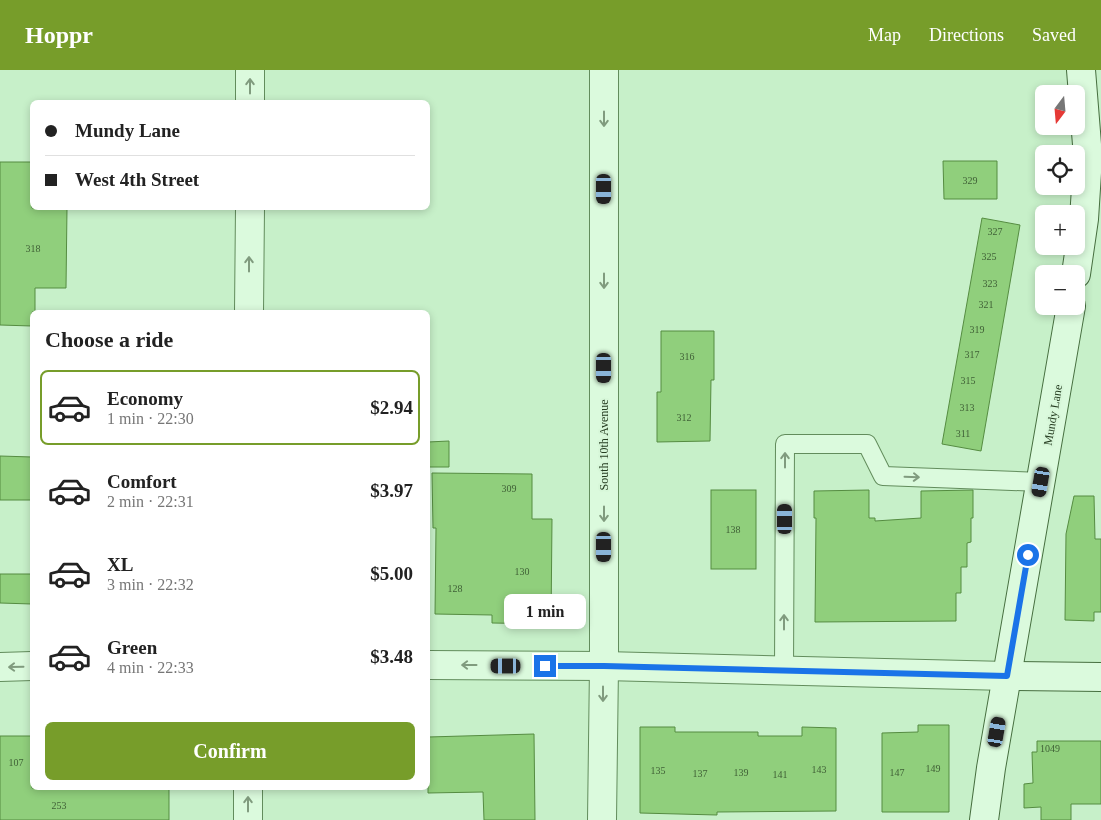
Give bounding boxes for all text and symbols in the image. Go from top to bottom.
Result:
text: Hoppr [25,22,93,48]
text: Map [868,25,901,45]
text: Directions [929,25,1004,45]
text: Saved [1032,25,1076,45]
one-way arrow [245,79,255,95]
north arrow [1035,85,1085,135]
map controls [1035,85,1085,315]
one-way arrow [599,110,609,126]
text: Mundy Lane [75,120,180,141]
button: locate [1035,145,1085,195]
text: West 4th Street [75,169,199,190]
car [596,174,611,204]
house number: 329 [963,175,978,186]
button: + [1035,205,1085,255]
house number: 327 [988,226,1003,237]
house number: 318 [26,243,41,254]
house number: 325 [982,251,997,262]
one-way arrow [244,256,254,272]
button: − [1035,265,1085,315]
one-way arrow [599,272,609,289]
house number: 323 [983,278,998,289]
house number: 321 [979,299,994,310]
house number: 319 [970,324,985,335]
text: Choose a ride [45,327,173,352]
house number: 317 [965,349,980,360]
house number: 316 [680,351,695,362]
car [596,353,611,383]
house number: 315 [961,375,976,386]
street label: Mundy Lane [1041,383,1065,447]
icon: car [47,385,92,430]
text: Economy [107,388,183,409]
text: $2.94 [370,397,413,418]
street label: South 10th Avenue [597,399,611,491]
house number: 313 [960,402,975,413]
text: 1 min · 22:30 [107,410,194,427]
house number: 312 [677,412,692,423]
house number: 311 [956,428,970,439]
one-way arrow [780,452,790,468]
car [1031,466,1050,498]
icon: car [47,468,92,513]
text: Comfort [107,471,177,492]
one-way arrow [903,472,919,482]
text: $3.97 [370,480,413,501]
house number: 309 [502,483,517,494]
text: 2 min · 22:31 [107,493,194,510]
car [777,504,792,534]
one-way arrow [599,505,609,521]
house number: 138 [726,524,741,535]
car [596,532,611,562]
route start [1017,544,1039,566]
icon: car [47,551,92,596]
text: XL [107,554,133,575]
text: $5.00 [370,563,413,584]
house number: 130 [515,566,530,577]
text: 3 min · 22:32 [107,576,194,593]
house number: 128 [448,583,463,594]
callout: 1 min [504,594,586,628]
text: 1 min [526,603,564,620]
one-way arrow [779,614,789,630]
icon: car [47,634,92,679]
text: Green [107,637,157,658]
text: $3.48 [370,646,413,667]
route end [534,655,556,677]
text: 4 min · 22:33 [107,659,194,676]
car [491,659,521,674]
one-way arrow [461,660,477,670]
one-way arrow [9,662,25,671]
one-way arrow [598,685,608,701]
car [987,716,1006,748]
button: Confirm [45,722,415,780]
house number: 1049 [1040,743,1060,754]
house number: 107 [9,757,24,768]
house number: 149 [926,763,941,774]
house number: 143 [812,764,827,775]
house number: 135 [651,765,666,776]
house number: 139 [734,767,749,778]
house number: 147 [890,767,905,778]
house number: 137 [693,768,708,779]
house number: 141 [773,769,788,780]
one-way arrow [243,796,253,812]
house number: 253 [52,800,67,811]

